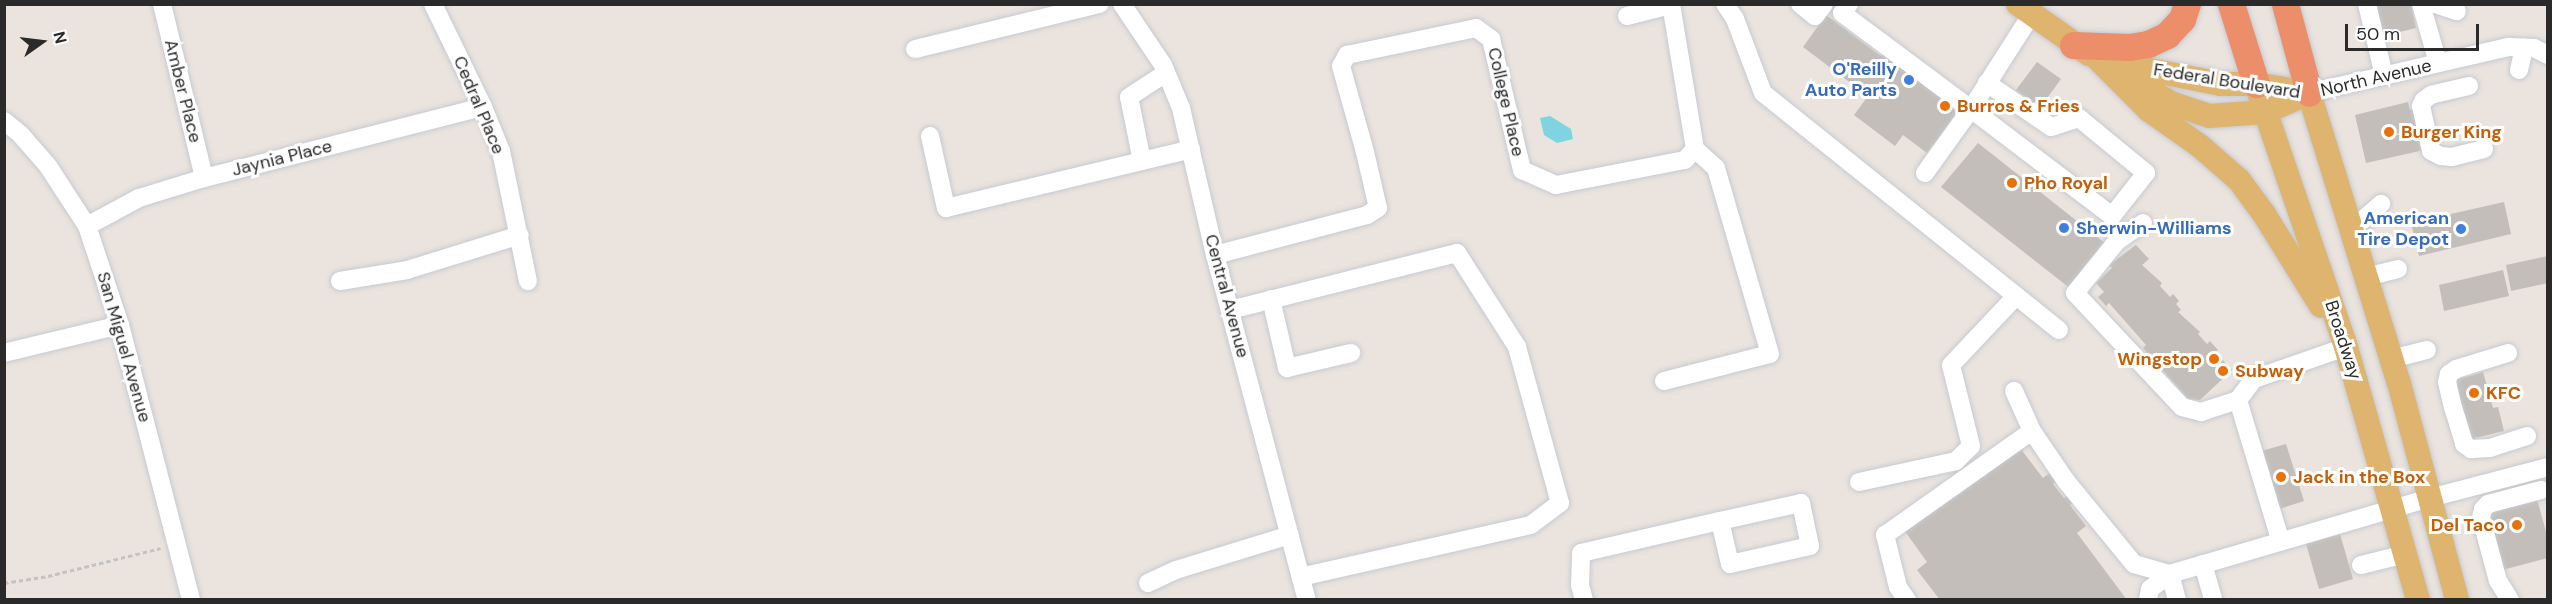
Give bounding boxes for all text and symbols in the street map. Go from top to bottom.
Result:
north arrow [12,12,72,72]
scale bar [2348,12,2482,50]
text: 50 m [2356,22,2400,46]
text: N [48,29,72,46]
street label: Amber Place [160,37,206,145]
street label: College Place [1483,45,1529,159]
street label: Cedral Place [449,53,509,157]
street label: North Avenue [2318,55,2434,101]
place label: O'Reilly Auto Parts [1805,59,1897,101]
street label: Federal Boulevard [2152,59,2302,103]
marker: O'Reilly Auto Parts [1902,73,1916,87]
place label: Burros & Fries [1957,95,2080,117]
marker: Burros & Fries [1938,99,1952,113]
place label: Burger King [2401,121,2502,143]
marker: Burger King [2382,125,2396,139]
street label: Jaynia Place [230,135,334,181]
place label: Pho Royal [2024,172,2108,194]
marker: Pho Royal [2005,176,2019,190]
place label: American Tire Depot [2357,208,2449,250]
place label: Sherwin-Williams [2076,217,2232,239]
marker: Sherwin-Williams [2057,221,2071,235]
marker: American Tire Depot [2454,222,2468,236]
street label: Central Avenue [1200,232,1254,360]
street label: San Miguel Avenue [92,269,156,425]
street label: Broadway [2320,298,2366,382]
place label: Wingstop [2117,348,2202,370]
marker: Wingstop [2207,352,2221,366]
place label: Subway [2235,360,2304,382]
marker: Subway [2216,364,2230,378]
place label: KFC [2486,382,2521,404]
marker: KFC [2467,386,2481,400]
place label: Jack in the Box [2293,466,2425,488]
marker: Jack in the Box [2274,470,2288,484]
place label: Del Taco [2431,514,2505,536]
marker: Del Taco [2510,518,2524,532]

